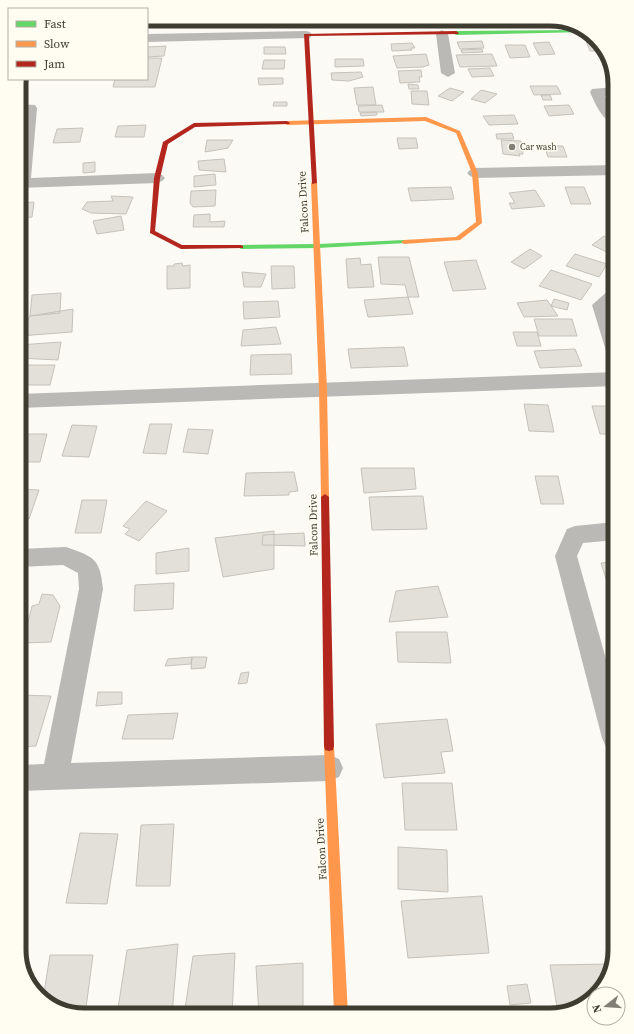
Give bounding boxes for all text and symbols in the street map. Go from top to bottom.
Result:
legend [8,8,148,80]
text: Fast [44,16,66,32]
text: Slow [44,36,70,52]
text: Jam [43,56,65,72]
place label: Car wash [520,141,557,153]
marker: Car wash [507,142,517,152]
street label: Falcon Drive [294,170,313,233]
street label: Falcon Drive [305,494,322,556]
street label: Falcon Drive [312,817,331,880]
north arrow [586,986,626,1026]
text: N [589,1003,605,1015]

